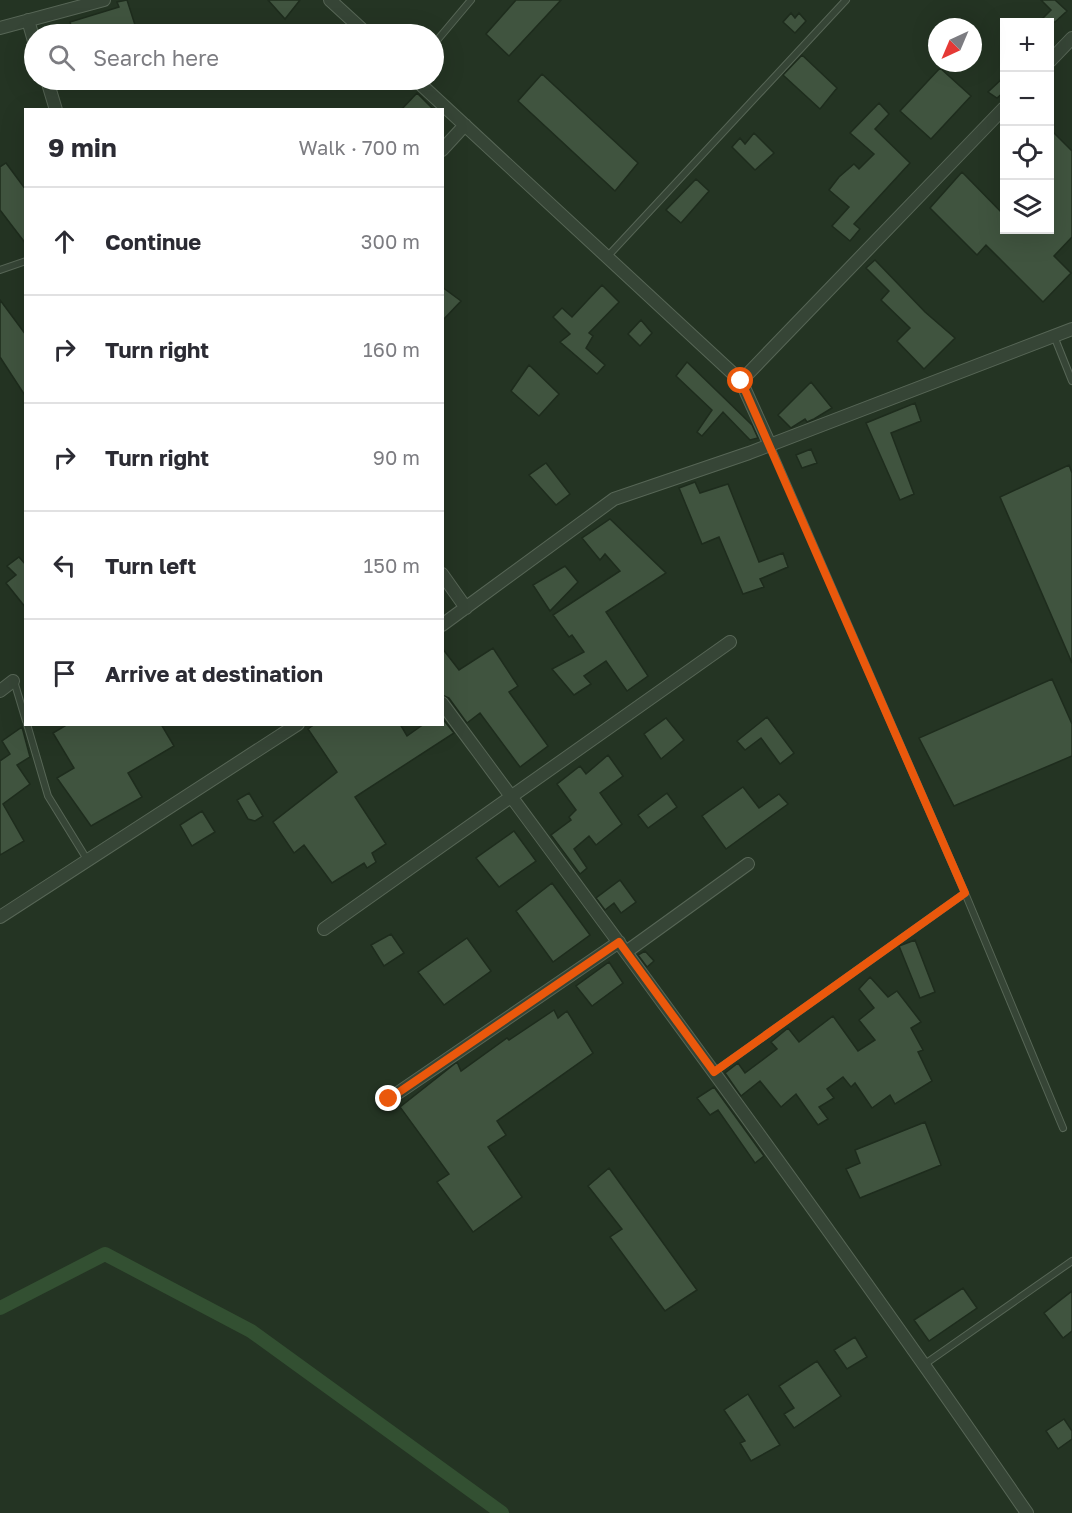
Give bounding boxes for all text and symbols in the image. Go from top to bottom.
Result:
north arrow [928,18,982,72]
map controls [1000,18,1054,234]
button: + [1000,18,1054,72]
search box [24,24,444,90]
icon: search [45,41,78,74]
text: Search here [93,44,219,71]
button: − [1000,72,1054,126]
button: locate [1000,126,1054,180]
text: 9 min [48,132,117,163]
text: Walk · 700 m [299,135,420,159]
button: layers [1000,180,1054,234]
icon: ahead [48,225,81,258]
text: Continue [105,228,201,255]
text: 300 m [361,229,420,253]
icon: right [48,333,81,366]
text: Turn right [105,336,209,363]
text: 160 m [363,337,420,361]
route start [727,367,753,393]
icon: right [48,441,81,474]
text: Turn right [105,444,209,471]
text: 90 m [373,445,420,469]
icon: left [48,549,81,582]
text: Turn left [105,552,196,579]
text: 150 m [364,553,420,577]
icon: arrive [48,657,81,690]
text: Arrive at destination [105,660,323,687]
route end [375,1085,401,1111]

